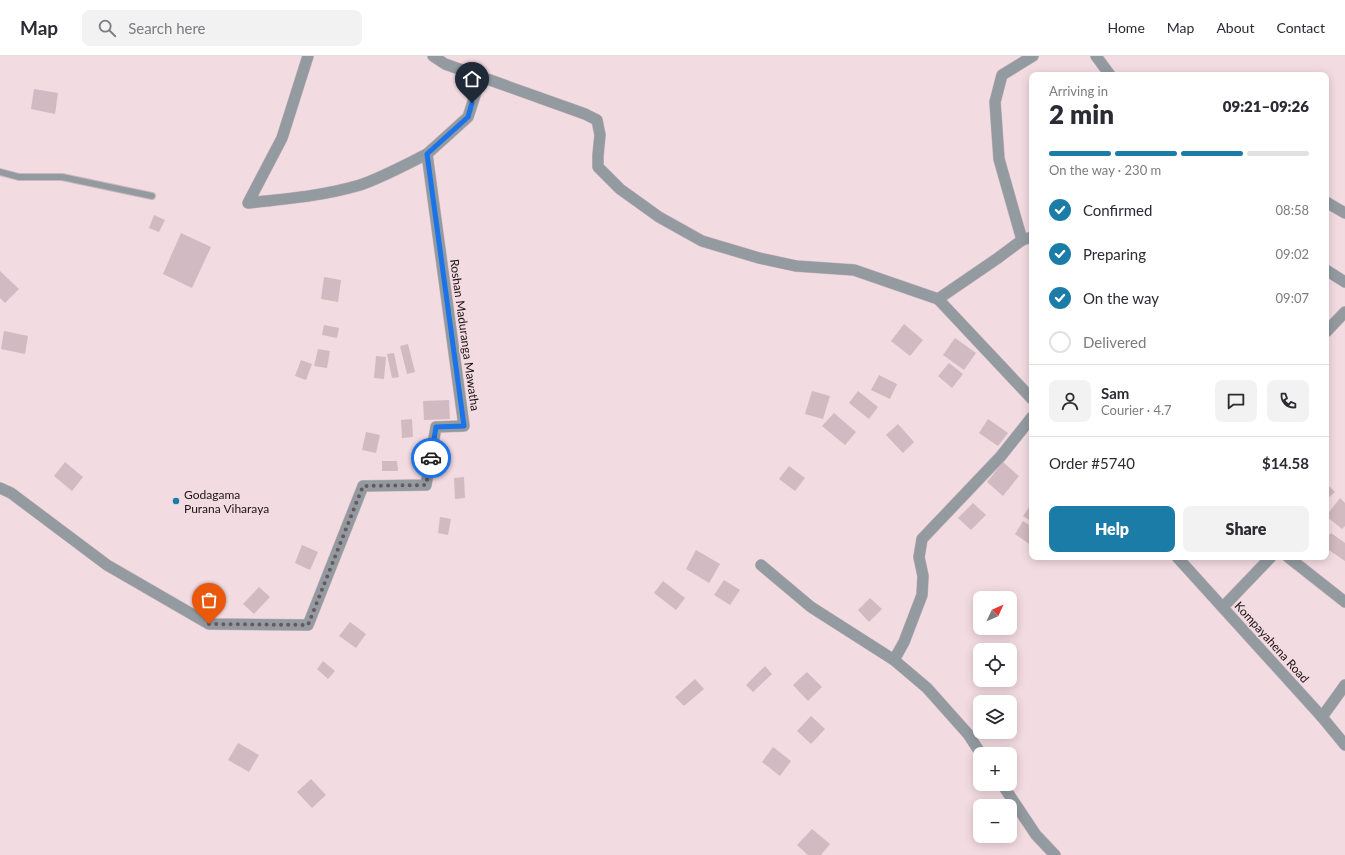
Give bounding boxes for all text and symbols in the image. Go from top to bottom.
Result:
search box [82,10,362,46]
text: Map [20,16,58,39]
icon: search [96,17,118,39]
text: Search here [128,19,206,37]
text: Home [1107,19,1145,36]
text: Map [1167,19,1194,36]
text: About [1216,19,1254,36]
text: Contact [1276,19,1325,36]
pin [455,62,489,103]
icon: home [461,68,483,90]
text: Arriving in [1049,83,1108,99]
text: 09:21–09:26 [1223,97,1309,115]
text: 2 min [1049,98,1114,130]
text: On the way · 230 m [1049,162,1161,178]
icon: check [1049,199,1071,221]
text: Confirmed [1083,201,1152,219]
text: 08:58 [1276,202,1309,218]
icon: check [1049,243,1071,265]
text: Preparing [1083,245,1146,263]
text: 09:02 [1276,246,1309,262]
street label: Roshan Maduranga Mawatha [447,258,483,412]
icon: check [1049,287,1071,309]
text: On the way [1083,289,1159,307]
text: 09:07 [1276,290,1309,306]
text: Delivered [1083,333,1146,351]
button: person [1049,380,1091,422]
button: chat [1215,380,1257,422]
button: phone [1267,380,1309,422]
text: Sam [1101,384,1129,402]
text: Courier · 4.7 [1101,402,1172,418]
courier [411,438,451,478]
icon: car [420,447,442,469]
text: Order #5740 [1049,454,1135,472]
text: $14.58 [1262,454,1309,472]
place label: Godagama Purana Viharaya [184,487,269,516]
marker: Godagama Purana Viharaya [171,496,181,506]
button: Help [1049,506,1175,552]
button: Share [1183,506,1309,552]
pin [192,583,226,624]
icon: bag [198,589,220,611]
north arrow [973,591,1017,635]
map controls [973,591,1017,843]
street label: Kompayahena Road [1232,598,1312,686]
button: locate [973,643,1017,687]
button: layers [973,695,1017,739]
button: + [973,747,1017,791]
button: − [973,799,1017,843]

